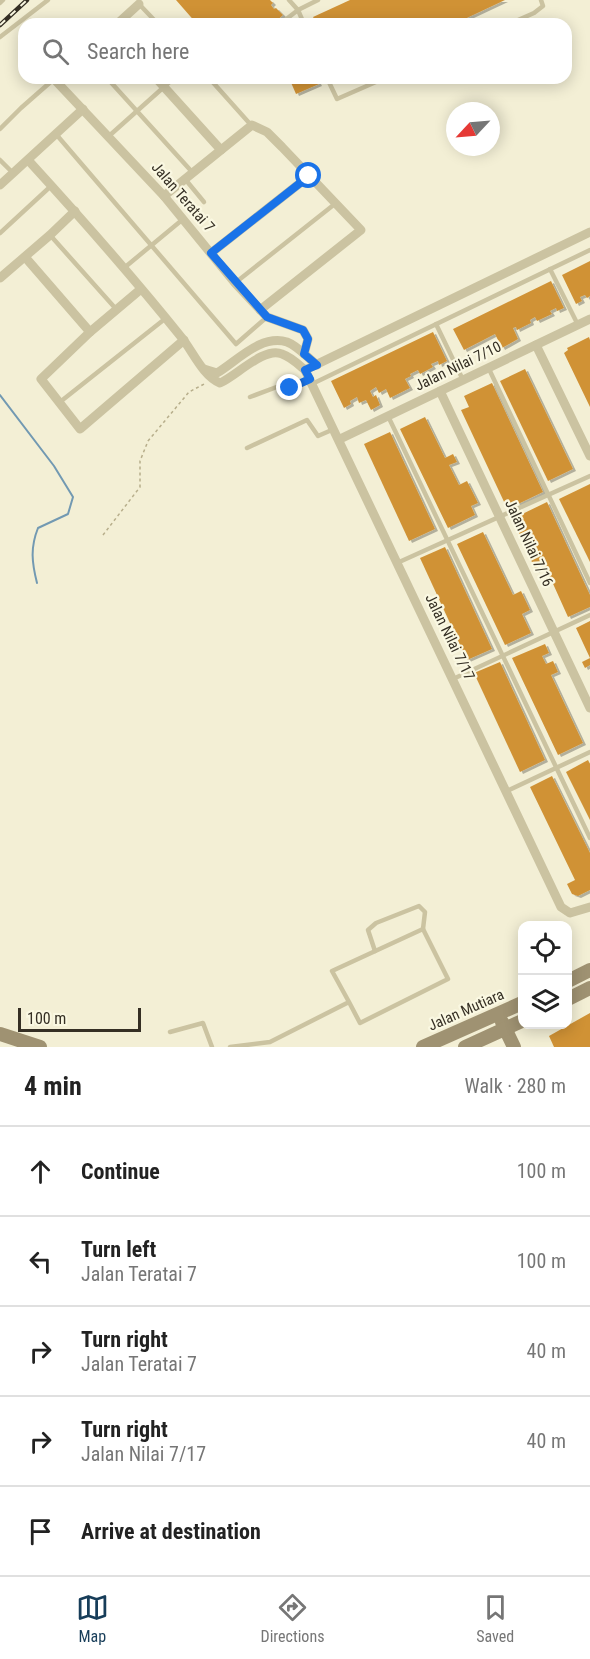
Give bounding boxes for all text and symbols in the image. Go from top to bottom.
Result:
search box [18,18,572,84]
icon: search [39,35,72,68]
text: Search here [87,39,189,64]
north arrow [446,102,500,156]
street label: Jalan Teratai 7 [148,158,218,236]
route start [295,162,321,188]
street label: Jalan Nilai 7/10 [412,337,504,395]
route end [276,374,302,400]
street label: Jalan Nilai 7/16 [501,497,557,589]
street label: Jalan Nilai 7/17 [421,591,479,683]
map controls [518,921,572,1029]
button: locate [518,921,572,975]
button: layers [518,975,572,1029]
street label: Jalan Mutiara [425,985,507,1035]
scale bar [18,1005,141,1032]
text: 100 m [27,1009,66,1028]
text: 4 min [24,1071,82,1101]
text: Walk · 280 m [465,1074,566,1098]
icon: ahead [24,1155,57,1188]
text: Continue [81,1159,160,1184]
text: 100 m [517,1159,566,1183]
text: Turn left [81,1237,156,1262]
icon: left [24,1245,57,1278]
text: 100 m [517,1249,566,1273]
text: Jalan Teratai 7 [81,1262,197,1286]
text: Turn right [81,1327,168,1352]
icon: right [24,1335,57,1368]
text: 40 m [527,1339,566,1363]
text: Jalan Teratai 7 [81,1352,197,1376]
text: Turn right [81,1417,168,1442]
icon: right [24,1425,57,1458]
text: 40 m [527,1429,566,1453]
text: Jalan Nilai 7/17 [81,1442,206,1466]
icon: arrive [24,1515,57,1548]
text: Arrive at destination [81,1519,261,1544]
tab: Map [76,1591,109,1646]
tab: Directions [261,1591,324,1646]
tab: Saved [476,1591,514,1646]

